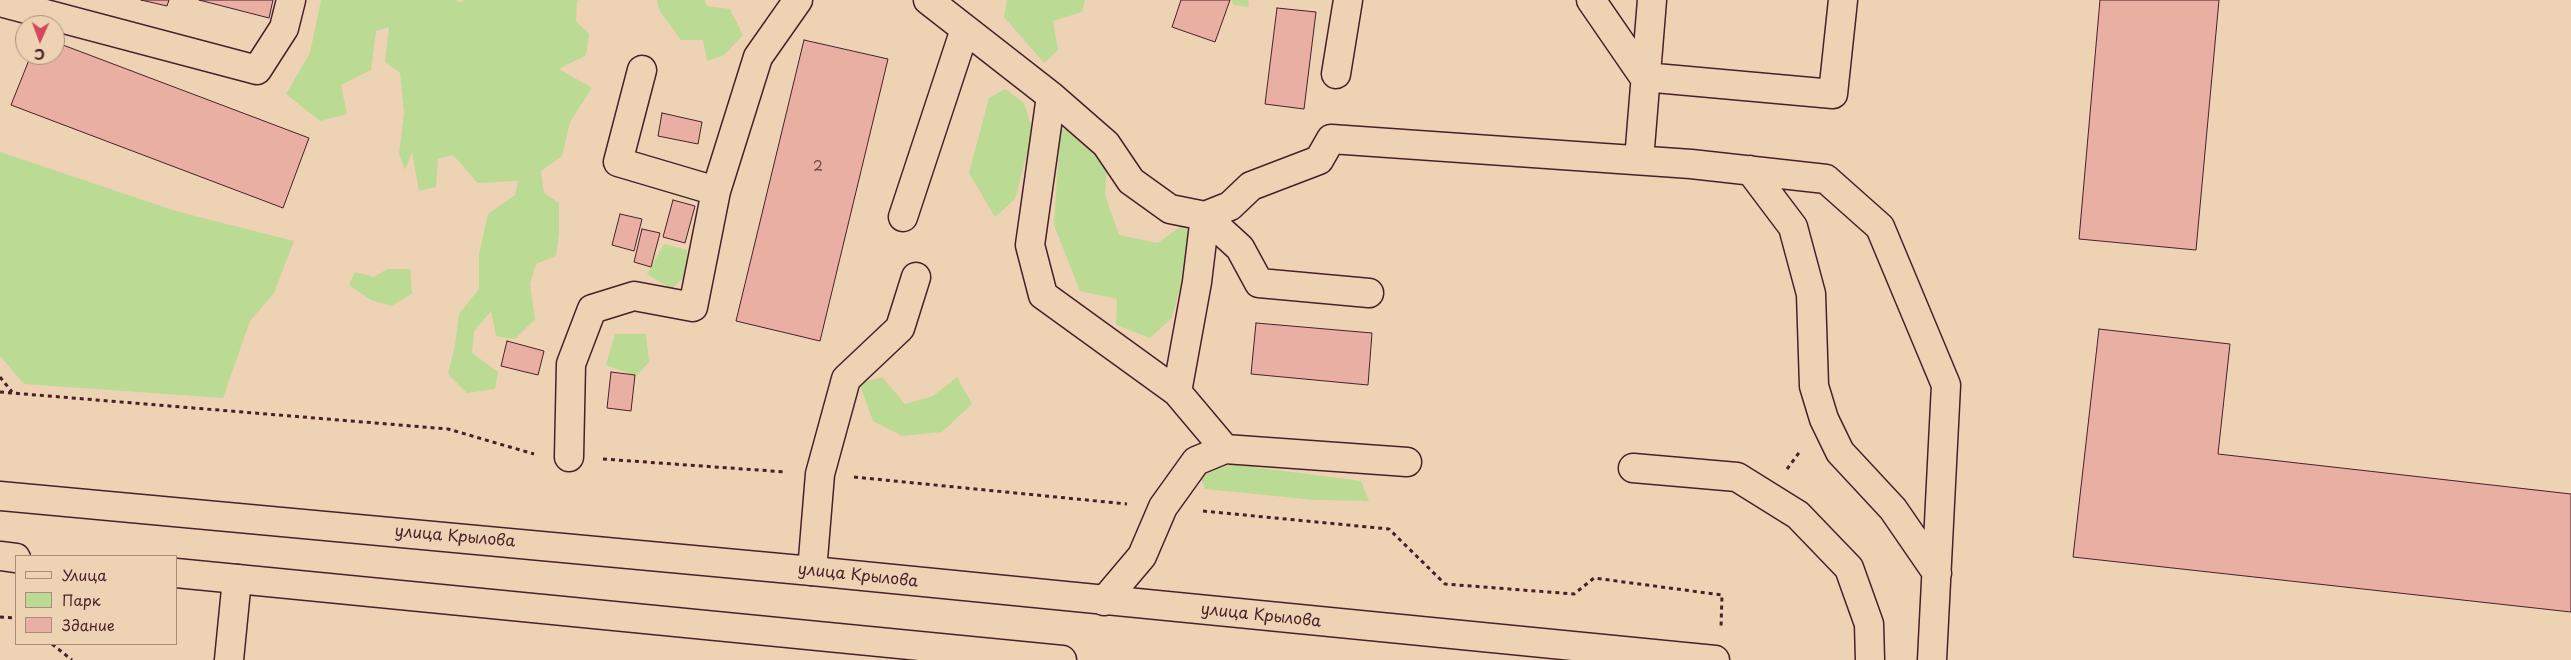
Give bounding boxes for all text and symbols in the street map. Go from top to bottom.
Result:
north arrow [15,15,65,65]
text: С [34,44,45,65]
house number: 2 [813,159,823,175]
street label: улица Крылова [394,522,516,552]
legend [15,555,178,645]
street label: улица Крылова [797,560,919,592]
text: Улица [62,563,107,586]
text: Парк [62,588,101,611]
street label: улица Крылова [1200,600,1322,632]
text: Здание [62,613,115,636]

